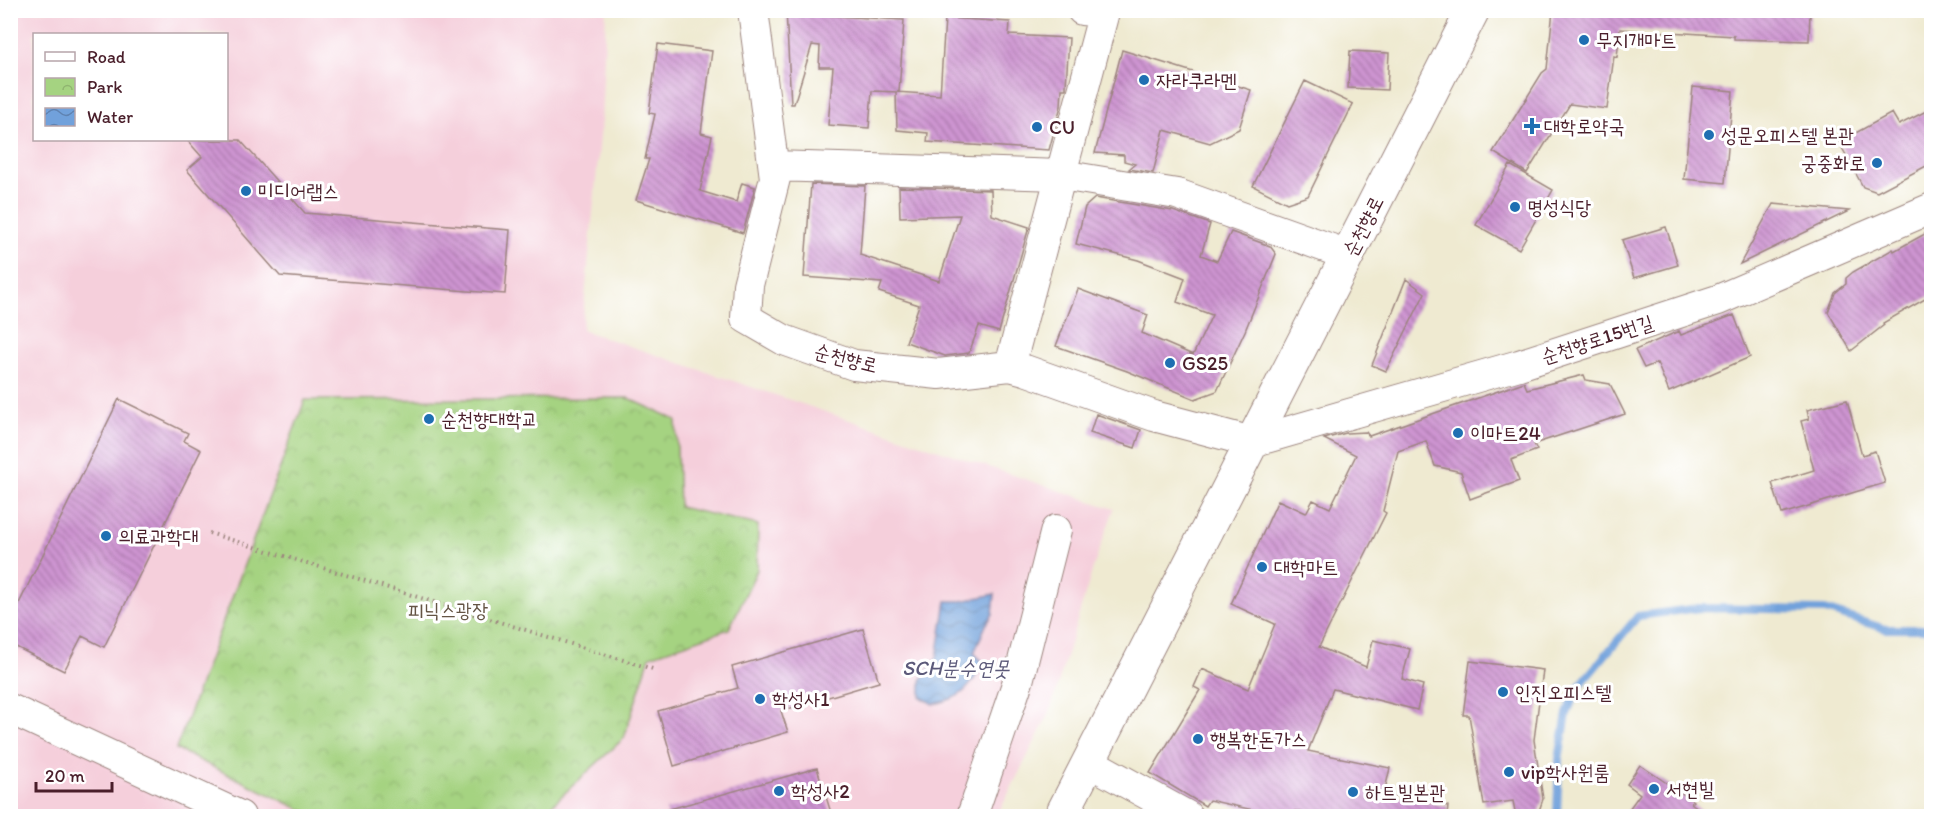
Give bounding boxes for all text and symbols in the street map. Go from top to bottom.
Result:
place label: 무지개마트 [1596,28,1676,52]
legend [33,33,228,141]
marker: 무지개마트 [1577,33,1591,47]
text: Road [87,46,126,68]
place label: 자라쿠라멘 [1156,68,1236,92]
marker: 자라쿠라멘 [1137,73,1151,87]
text: Park [87,76,122,98]
text: Water [87,106,133,128]
place label: 대학로약국 [1544,114,1624,138]
place label: CU [1049,115,1075,139]
marker: 대학로약국 [1525,119,1539,133]
marker: CU [1030,120,1044,134]
place label: 성문오피스텔 본관 [1721,123,1854,147]
marker: 성문오피스텔 본관 [1702,128,1716,142]
place label: 궁중화로 [1801,151,1865,175]
marker: 궁중화로 [1870,156,1884,170]
place label: 미디어랩스 [258,179,338,203]
marker: 미디어랩스 [239,184,253,198]
street label: 순천향로 [1338,192,1388,260]
place label: 명성식당 [1527,195,1591,219]
marker: 명성식당 [1508,200,1522,214]
street label: 순천향로15번길 [1538,310,1656,368]
street label: 순천향로 [812,339,880,377]
place label: GS25 [1182,351,1228,375]
marker: GS25 [1163,356,1177,370]
place label: 순천향대학교 [441,407,538,431]
marker: 순천향대학교 [422,412,436,426]
place label: 이마트24 [1470,421,1541,445]
marker: 이마트24 [1451,426,1465,440]
place label: 의료과학대 [118,524,198,548]
marker: 의료과학대 [99,529,113,543]
place label: 대학마트 [1274,555,1338,579]
marker: 대학마트 [1255,560,1269,574]
park label: 피닉스광장 [408,598,488,622]
water label: SCH분수연못 [902,655,1011,680]
place label: 인진오피스텔 [1515,680,1612,704]
marker: 인진오피스텔 [1496,685,1510,699]
place label: 학성사1 [772,687,830,711]
marker: 학성사1 [753,692,767,706]
place label: 행복한돈가스 [1210,727,1307,751]
marker: 행복한돈가스 [1191,732,1205,746]
scale bar [36,755,112,793]
place label: vip학사원룸 [1521,760,1610,784]
text: 20 m [45,765,85,787]
marker: vip학사원룸 [1502,765,1516,779]
place label: 서현빌 [1666,777,1715,801]
place label: 학성사2 [791,779,850,803]
place label: 하트빌본관 [1365,780,1445,804]
marker: 서현빌 [1647,782,1661,796]
marker: 학성사2 [772,784,786,798]
marker: 하트빌본관 [1346,785,1360,799]

